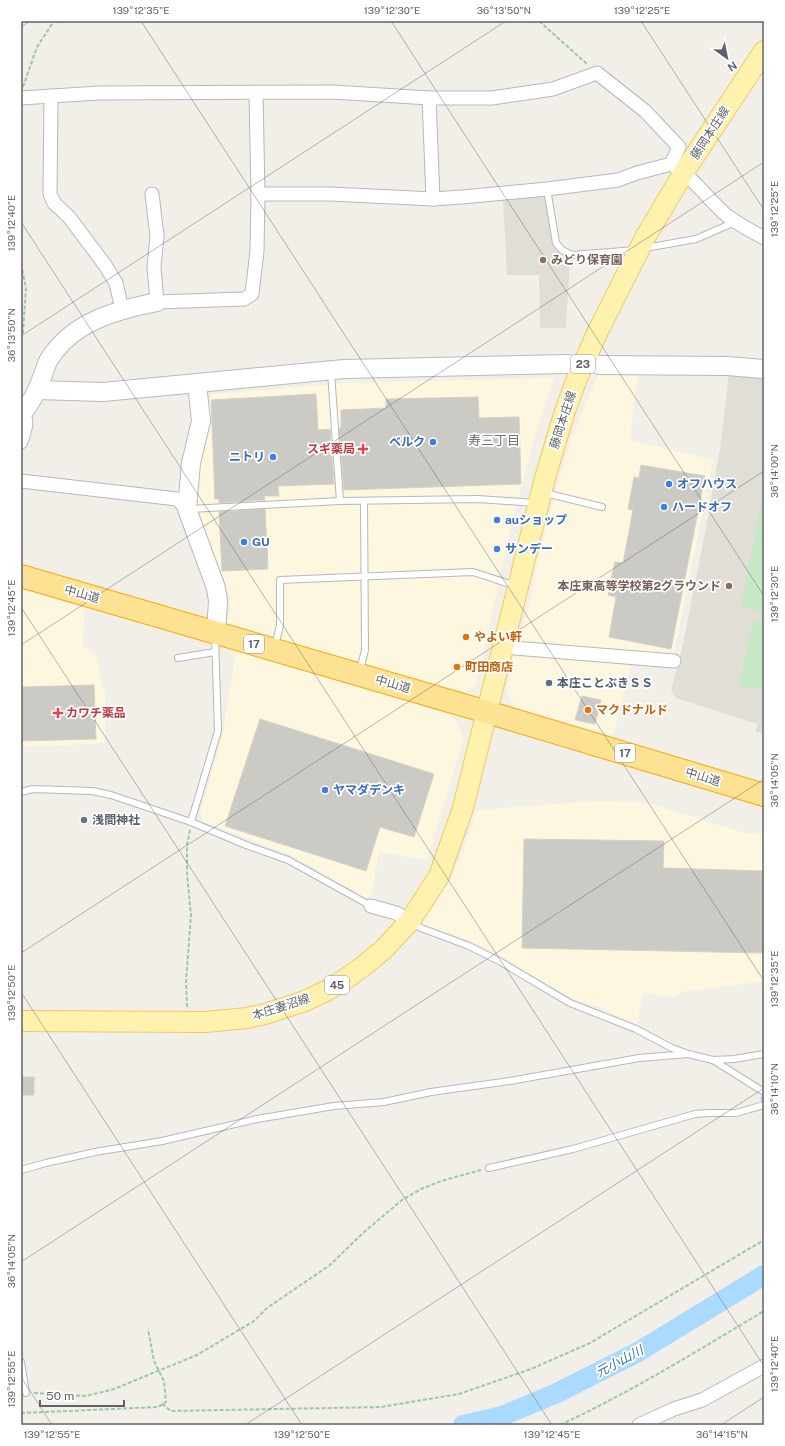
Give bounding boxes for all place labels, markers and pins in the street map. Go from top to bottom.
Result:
place label: みどり保育園 [551,253,623,267]
marker: みどり保育園 [538,255,548,265]
place label: ベルク [389,435,425,449]
marker: ベルク [428,437,438,447]
place label: スギ薬局 [307,442,355,456]
marker: スギ薬局 [358,444,368,454]
place label: ニトリ [229,450,265,464]
marker: ニトリ [268,452,278,462]
place label: オフハウス [677,477,737,491]
marker: オフハウス [664,479,674,489]
place label: ハードオフ [672,500,732,514]
marker: ハードオフ [659,502,669,512]
place label: auショップ [505,513,567,527]
marker: auショップ [492,515,502,525]
place label: GU [252,535,270,549]
marker: GU [239,537,249,547]
place label: サンデー [505,542,553,556]
marker: サンデー [492,544,502,554]
place label: 本庄東高等学校第2グラウンド [557,579,721,593]
marker: 本庄東高等学校第2グラウンド [724,581,734,591]
place label: やよい軒 [474,630,522,644]
marker: やよい軒 [461,632,471,642]
place label: 町田商店 [465,660,513,674]
marker: 町田商店 [452,662,462,672]
place label: 本庄ことぶきＳＳ [557,676,653,690]
marker: 本庄ことぶきＳＳ [544,678,554,688]
place label: マクドナルド [596,703,668,717]
marker: マクドナルド [583,705,593,715]
place label: カワチ薬品 [66,706,126,720]
marker: カワチ薬品 [53,708,63,718]
place label: ヤマダデンキ [333,783,405,797]
marker: ヤマダデンキ [320,785,330,795]
place label: 浅間神社 [92,813,140,827]
marker: 浅間神社 [79,815,89,825]

